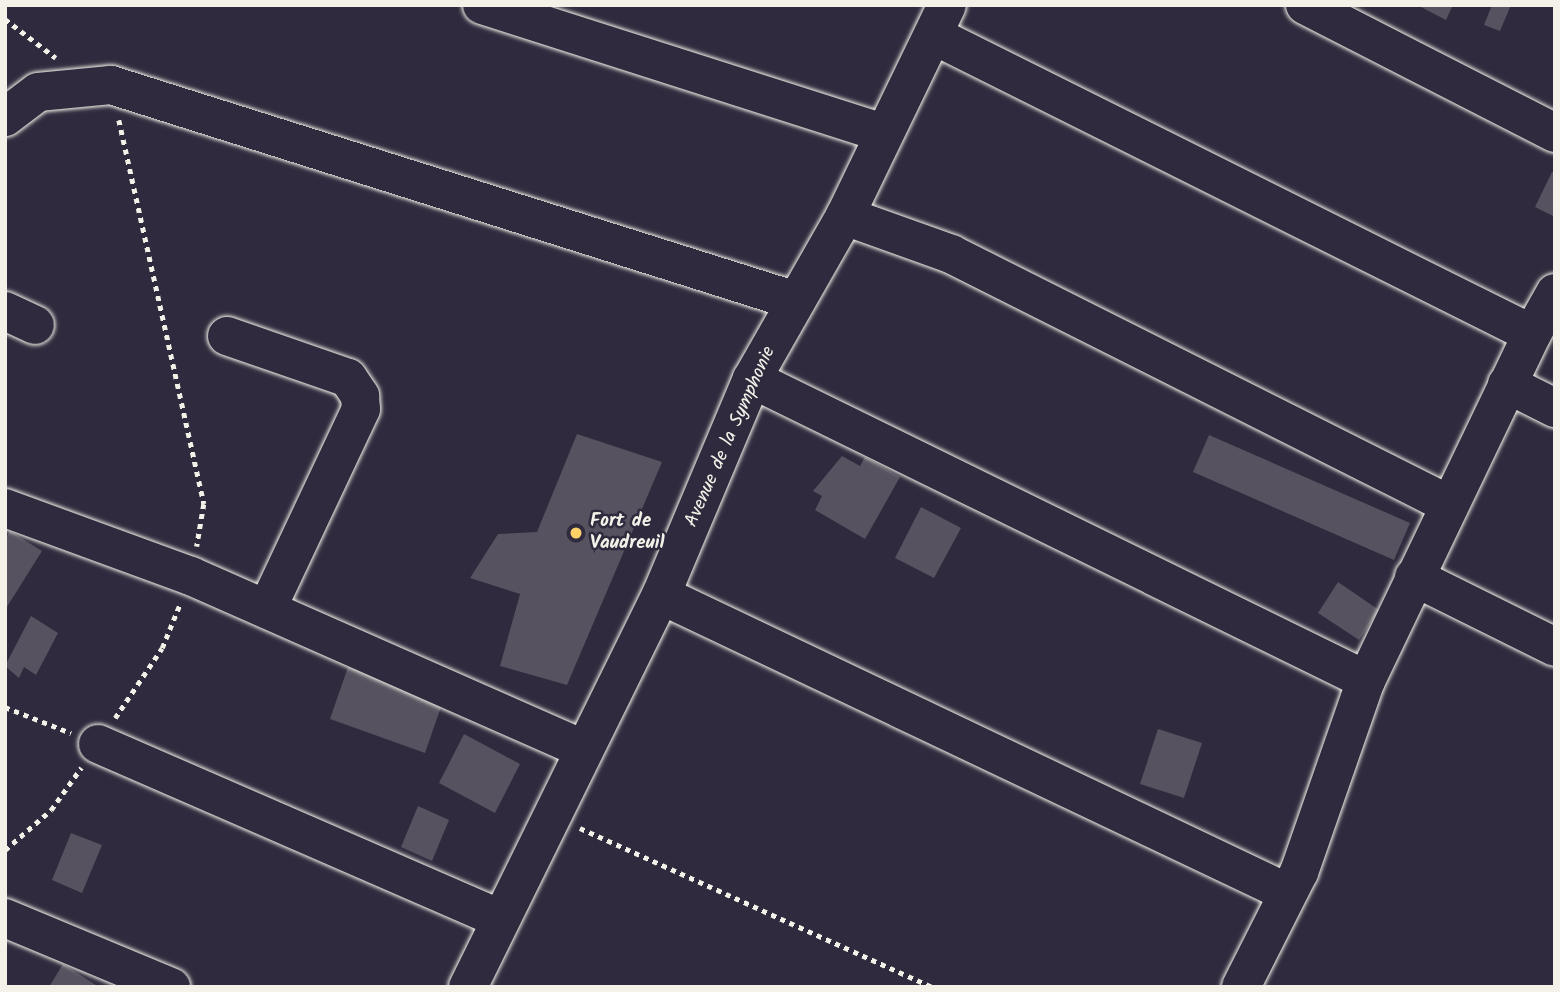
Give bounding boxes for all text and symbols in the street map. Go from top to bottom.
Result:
street label: Avenue de la Symphonie [681,343,781,531]
place label: Fort de Vaudreuil [590,511,665,555]
marker: Fort de Vaudreuil [568,525,584,541]

